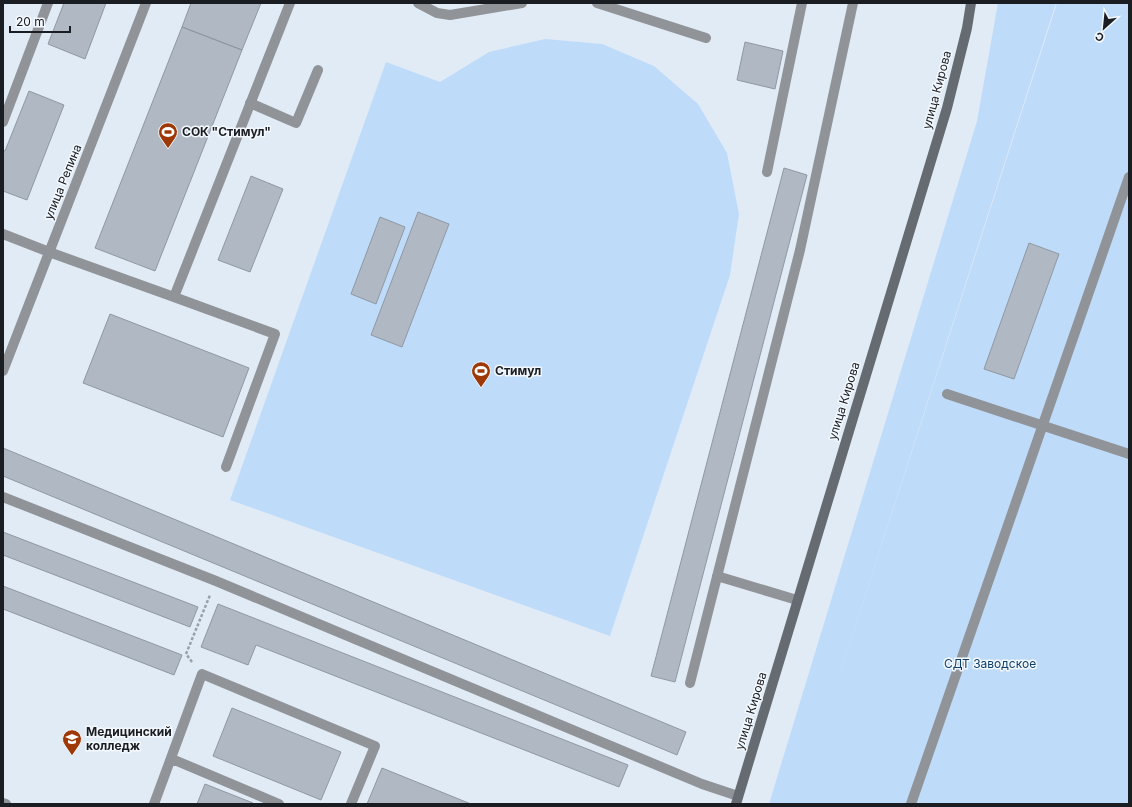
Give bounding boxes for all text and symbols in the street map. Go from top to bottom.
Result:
scale bar [10,8,70,34]
north arrow [1084,8,1124,48]
text: 20 m [16,14,45,29]
text: С [1093,29,1106,45]
street label: улица Кирова [919,49,954,131]
sports icon: СОК "Стимул" [157,121,179,149]
place label: СОК "Стимул" [182,124,271,139]
street label: улица Репина [41,142,84,222]
sports icon: Стимул [470,360,492,388]
street label: улица Кирова [825,360,862,442]
place label: Стимул [495,363,541,378]
park label: СДТ Заводское [944,656,1036,671]
street label: улица Кирова [732,670,769,752]
place label: Медицинский колледж [86,724,172,753]
school or university icon: Медицинский колледж [61,728,83,756]

